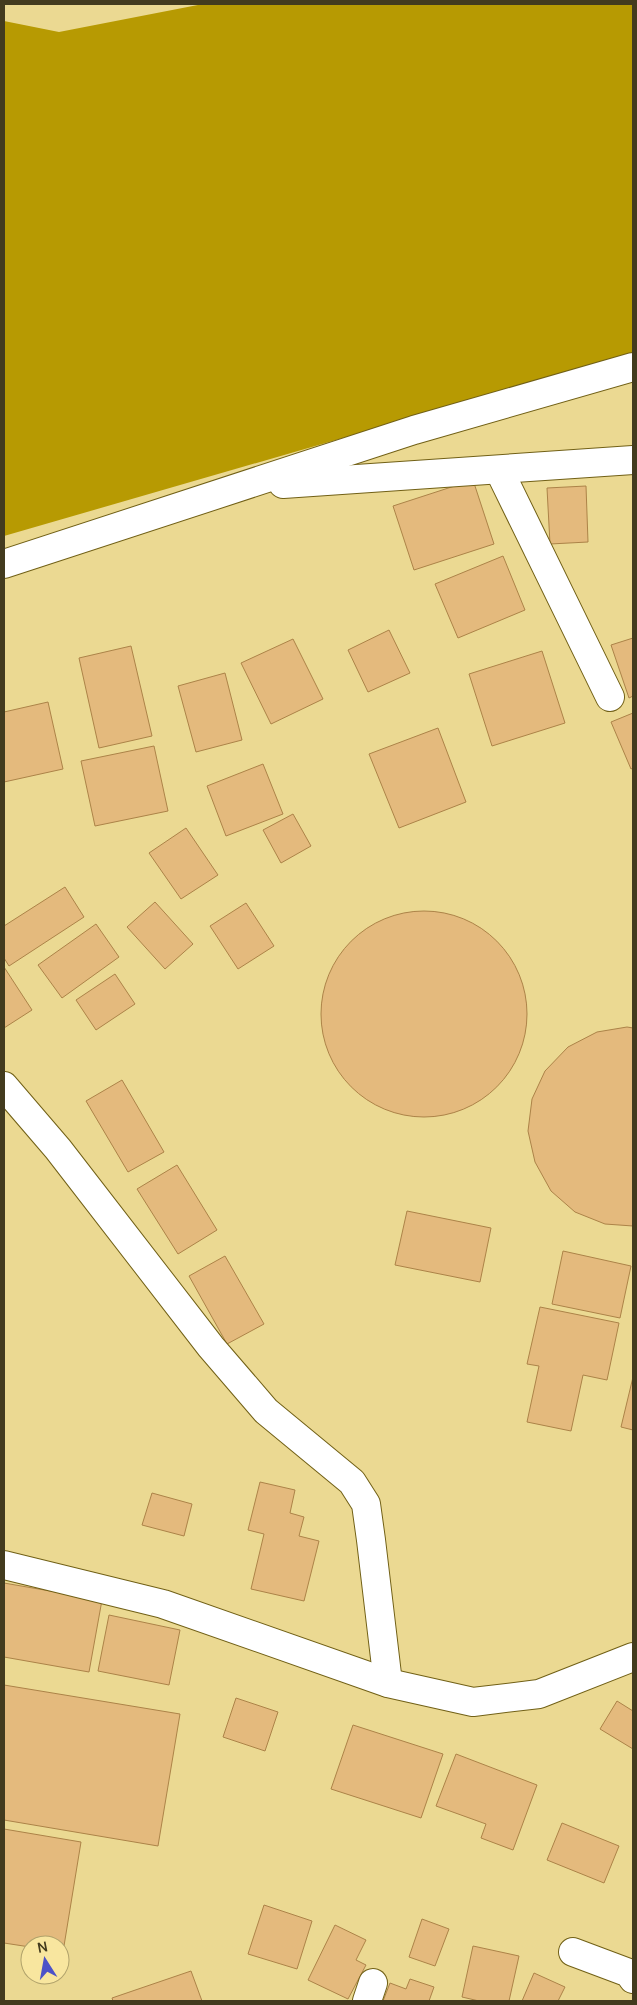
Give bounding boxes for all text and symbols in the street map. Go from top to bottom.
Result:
north arrow [20,1935,70,1985]
text: N [36,1936,49,1957]

